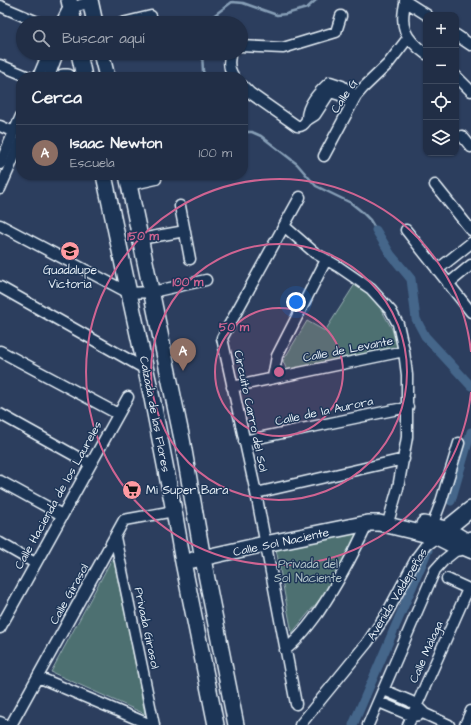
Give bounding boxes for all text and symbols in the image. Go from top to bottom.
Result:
map controls [423,12,459,156]
button: + [423,12,459,48]
search box [16,16,248,60]
icon: search [30,27,52,49]
text: Buscar aquí [62,28,144,49]
button: − [423,48,459,84]
street label: Calle G [327,75,362,117]
button: locate [423,84,459,120]
text: Cerca [32,86,82,110]
button: layers [423,120,459,156]
text: Isaac Newton [70,133,162,154]
text: A [41,144,49,162]
text: 100 m [199,144,232,162]
text: Escuela [70,154,115,172]
text: 150 m [127,228,160,245]
school or university icon: Guadalupe Victoria [59,240,81,262]
place label: Guadalupe Victoria [43,262,97,293]
text: 100 m [173,274,204,291]
your location [286,292,306,312]
text: 50 m [219,319,250,336]
street label: Calle de Levante [302,332,395,367]
pin: A [170,338,196,371]
street label: Circuito Carro del Sol [229,349,272,474]
street label: Calzada de las Flores [135,355,174,474]
centre of rings [272,365,286,379]
street label: Calle de la Aurora [274,393,375,430]
street label: Calle Hacienda de los Laureles [11,418,106,572]
supermarket icon: Mi Super Bara [121,479,143,501]
place label: Mi Super Bara [146,482,228,499]
street label: Calle Sol Naciente [232,524,331,561]
street label: Avenida Valdepeñas [363,545,432,644]
park label: Privada del Sol Naciente [274,556,343,587]
street label: Calle Girasol [46,561,93,628]
street label: Privada Girasol [130,586,163,671]
street label: Calle Málaga [405,619,449,686]

